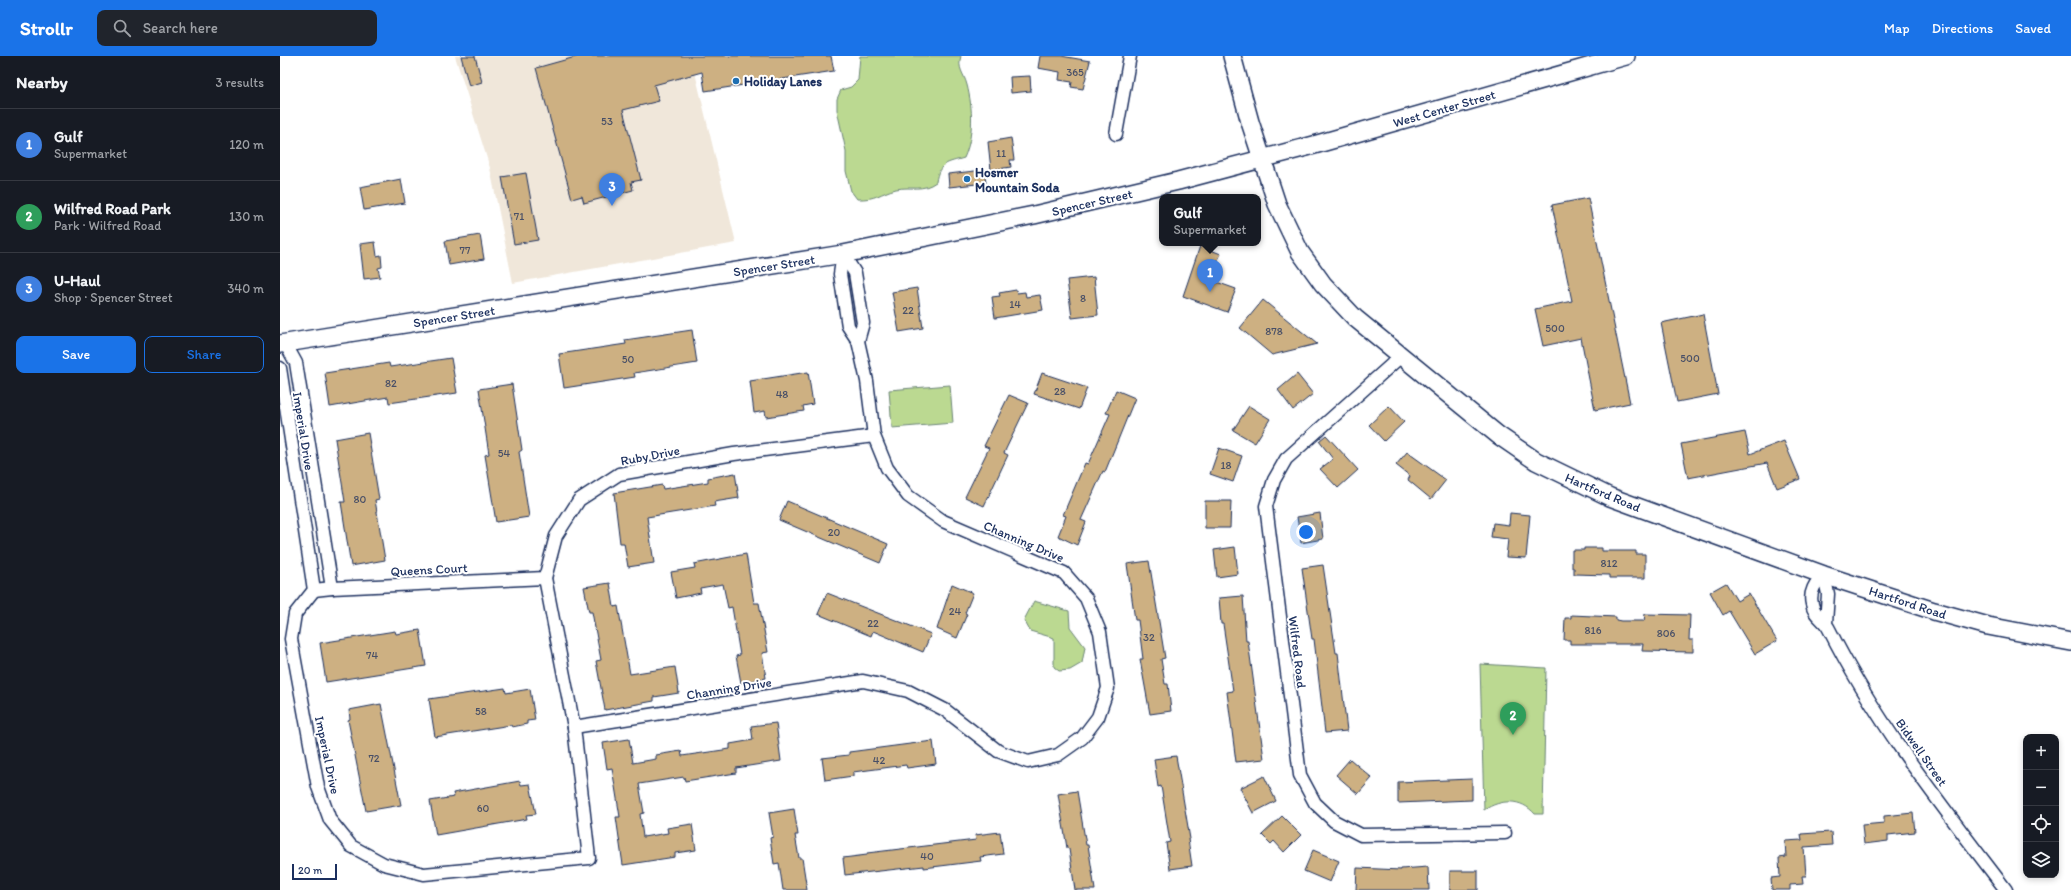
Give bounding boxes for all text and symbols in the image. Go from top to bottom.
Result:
search box [97,10,377,46]
text: Strollr [20,17,73,40]
icon: search [111,17,133,39]
text: Search here [143,19,218,37]
text: Map [1884,20,1910,37]
text: Directions [1932,20,1993,37]
text: Saved [2015,20,2051,37]
house number: 365 [1066,66,1084,79]
text: Nearby [16,72,68,92]
place label: Holiday Lanes [744,74,822,90]
text: 3 results [215,75,264,90]
marker: Holiday Lanes [731,76,741,86]
street label: West Center Street [1391,87,1497,130]
house number: 53 [601,115,613,128]
text: Gulf [54,128,83,146]
text: 1 [26,137,32,152]
text: 120 m [229,137,264,152]
text: Supermarket [54,146,127,161]
house number: 11 [996,147,1006,160]
place label: Hosmer Mountain Soda [975,165,1060,195]
pin: 3 [599,173,625,206]
marker: Hosmer Mountain Soda [962,174,972,184]
street label: Spencer Street [1050,186,1134,219]
popup [1159,194,1261,246]
text: Wilfred Road Park [54,200,171,218]
text: Gulf [1173,204,1202,222]
text: 2 [26,209,32,224]
text: 130 m [229,209,264,224]
house number: 71 [514,210,524,223]
text: Park · Wilfred Road [54,218,161,233]
text: Supermarket [1173,222,1247,237]
house number: 77 [460,244,471,257]
street label: Spencer Street [732,252,816,279]
pin: 1 [1197,259,1223,292]
text: U-Haul [54,272,101,290]
text: 3 [25,281,33,296]
text: 340 m [227,281,264,296]
text: Shop · Spencer Street [54,290,173,305]
house number: 8 [1080,292,1086,305]
house number: 14 [1009,298,1021,311]
street label: Spencer Street [412,303,496,330]
house number: 22 [902,304,914,317]
house number: 500 [1545,322,1565,335]
house number: 878 [1265,325,1283,338]
button: Save [16,336,136,373]
button: Share [144,336,264,373]
house number: 500 [1680,352,1700,365]
house number: 50 [622,353,634,366]
house number: 82 [385,377,397,390]
house number: 28 [1054,385,1066,398]
house number: 48 [776,388,788,401]
street label: Imperial Drive [290,391,317,471]
street label: Ruby Drive [619,442,681,469]
house number: 54 [498,447,511,460]
house number: 18 [1220,459,1232,472]
street label: Hartford Road [1563,470,1643,515]
house number: 80 [354,493,367,506]
street label: Channing Drive [981,518,1066,565]
your location [1296,522,1316,542]
house number: 20 [828,526,841,539]
house number: 812 [1601,557,1618,570]
street label: Queens Court [390,560,468,579]
street label: Hartford Road [1867,583,1949,622]
house number: 24 [949,605,962,618]
street label: Wilfred Road [1286,615,1309,689]
house number: 22 [867,617,879,630]
house number: 816 [1585,624,1602,637]
house number: 806 [1657,627,1675,640]
house number: 32 [1143,631,1155,644]
house number: 74 [366,649,378,662]
street label: Channing Drive [685,674,773,703]
pin: 2 [1500,702,1526,735]
house number: 58 [475,705,487,718]
street label: Imperial Drive [312,715,343,795]
street label: Bidwell Street [1893,716,1950,789]
map controls [2023,734,2059,878]
button: + [2023,734,2059,770]
house number: 72 [368,752,380,765]
house number: 42 [873,754,885,767]
button: − [2023,770,2059,806]
house number: 60 [477,802,490,815]
button: locate [2023,806,2059,842]
button: layers [2023,842,2059,878]
house number: 40 [920,850,934,863]
scale bar [292,862,337,881]
text: 20 m [298,864,322,877]

